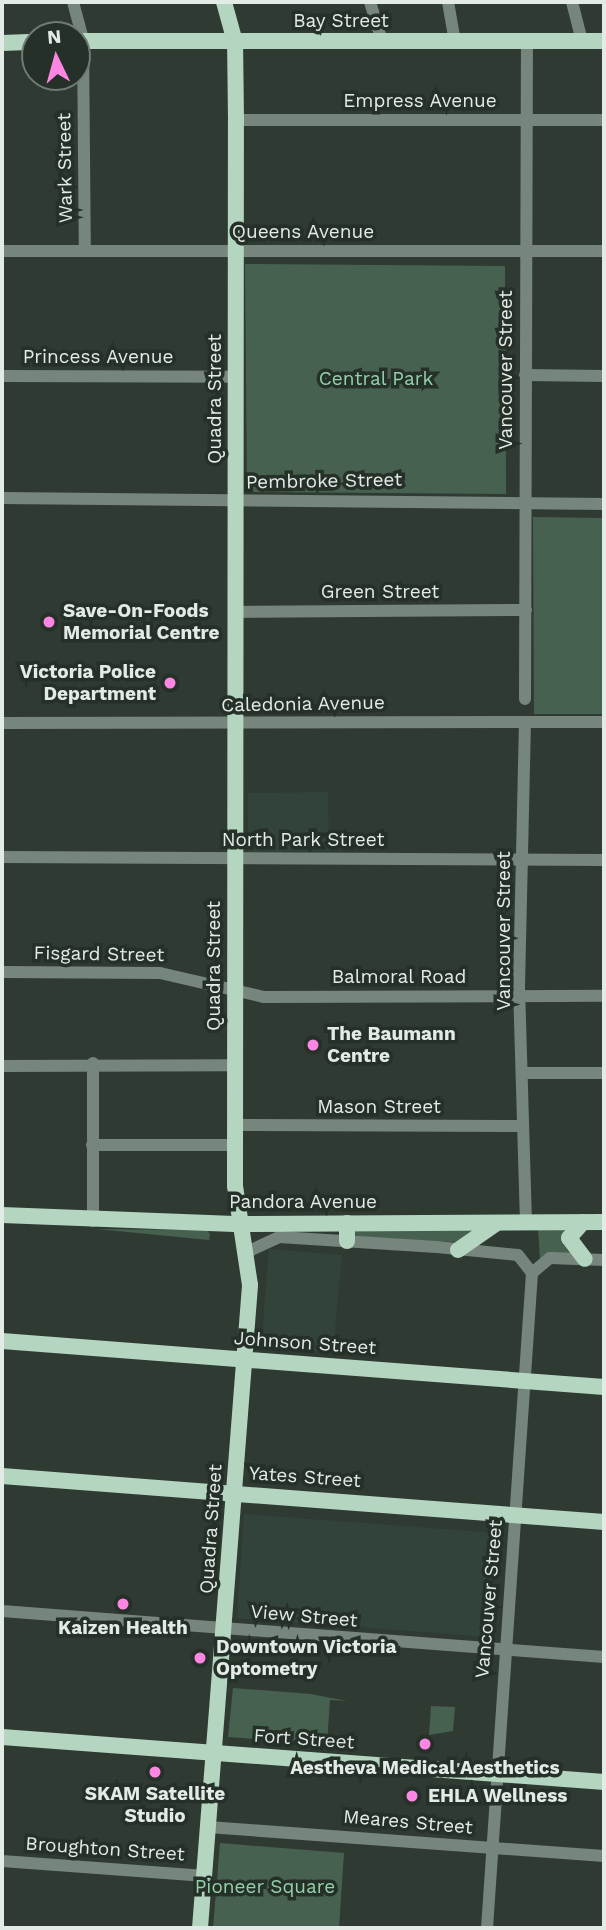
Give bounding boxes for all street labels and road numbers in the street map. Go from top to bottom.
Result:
street label: Bay Street [293,10,389,32]
street label: Empress Avenue [343,90,497,112]
street label: Wark Street [53,113,77,223]
street label: Queens Avenue [231,221,375,243]
street label: Vancouver Street [495,290,517,450]
street label: Quadra Street [204,334,226,464]
street label: Princess Avenue [22,346,174,368]
street label: Pembroke Street [246,468,402,494]
street label: Green Street [321,581,439,603]
street label: Caledonia Avenue [220,691,386,717]
street label: North Park Street [221,829,385,851]
street label: Vancouver Street [493,851,515,1011]
street label: Quadra Street [203,901,225,1031]
street label: Fisgard Street [34,941,164,967]
street label: Balmoral Road [331,966,467,988]
street label: Mason Street [317,1096,441,1118]
street label: Pandora Avenue [228,1191,378,1213]
street label: Johnson Street [233,1327,377,1359]
street label: Yates Street [248,1462,362,1492]
street label: Quadra Street [195,1463,227,1595]
street label: Vancouver Street [471,1518,507,1680]
street label: View Street [249,1600,359,1632]
street label: Fort Street [253,1724,355,1754]
street label: Meares Street [342,1805,474,1839]
street label: Broughton Street [25,1832,185,1866]

